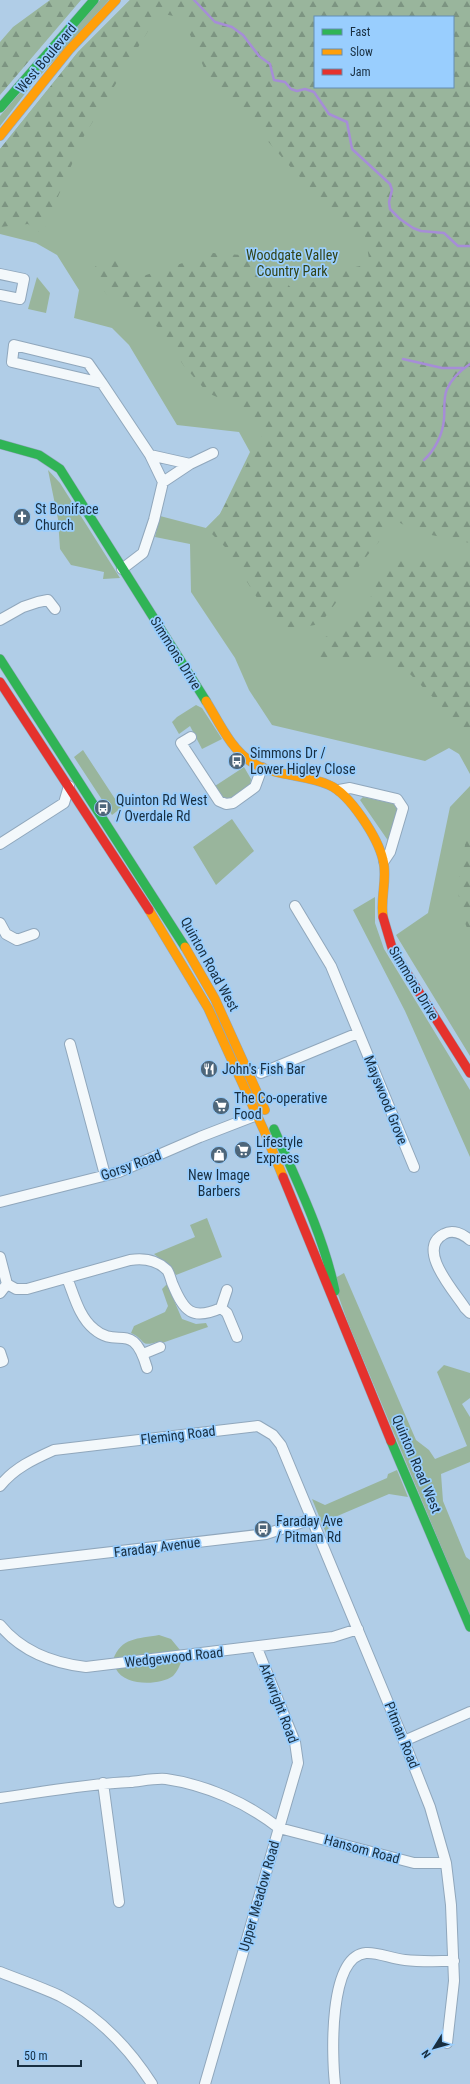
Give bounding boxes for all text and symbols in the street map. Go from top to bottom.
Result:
legend [314,16,454,88]
street label: West Boulevard [12,20,80,96]
text: Fast [350,25,371,39]
text: Slow [350,45,373,59]
text: Jam [350,65,371,79]
park label: Woodgate Valley Country Park [246,247,338,279]
place label: St Boniface Church [35,501,99,533]
church icon: St Boniface Church [12,507,32,527]
street label: Simmons Drive [147,614,205,693]
place label: Simmons Dr / Lower Higley Close [250,745,356,777]
bus stop icon: Simmons Dr / Lower Higley Close [227,751,247,771]
place label: Quinton Rd West / Overdale Rd [116,792,207,824]
bus stop icon: Quinton Rd West / Overdale Rd [93,798,113,818]
street label: Quinton Road West [178,914,242,1014]
street label: Simmons Drive [386,943,442,1023]
street label: Mayswood Grove [361,1053,411,1147]
restaurant icon: John's Fish Bar [199,1059,219,1079]
place label: John's Fish Bar [222,1061,305,1077]
place label: The Co-operative Food [234,1090,328,1122]
supermarket icon: The Co-operative Food [211,1096,231,1116]
place label: Lifestyle Express [256,1134,303,1166]
supermarket icon: Lifestyle Express [233,1140,253,1160]
shop icon: New Image Barbers [209,1145,229,1165]
street label: Gorsy Road [99,1147,163,1183]
place label: New Image Barbers [188,1167,250,1199]
street label: Quinton Road West [389,1413,445,1515]
street label: Fleming Road [140,1422,216,1448]
place label: Faraday Ave / Pitman Rd [276,1513,343,1545]
bus stop icon: Faraday Ave / Pitman Rd [253,1519,273,1539]
street label: Faraday Avenue [113,1534,201,1560]
street label: Wedgewood Road [124,1644,224,1670]
street label: Arkwright Road [256,1661,302,1745]
street label: Pitman Road [381,1699,423,1771]
street label: Hansom Road [323,1831,401,1867]
street label: Upper Meadow Road [236,1839,282,1953]
north arrow [414,2028,454,2068]
scale bar [18,2042,81,2068]
text: N [419,2047,434,2060]
text: 50 m [24,2049,48,2063]

